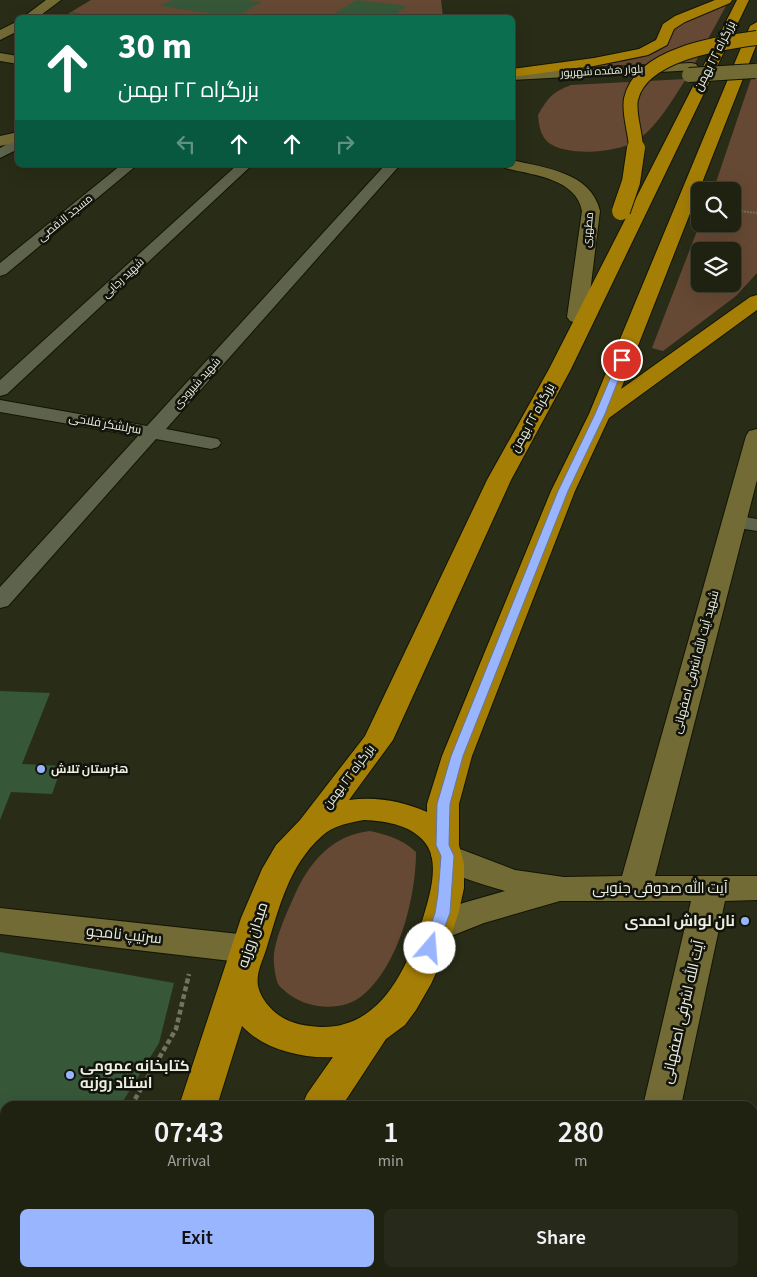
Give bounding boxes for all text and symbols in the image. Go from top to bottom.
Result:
street label: بزرگراه ۲۲ بهمن [690,18,740,94]
text: 30 m [118,22,192,72]
icon: ahead [35,35,100,100]
street label: بلوار هفده شهریور [559,61,644,81]
text: بزرگراه ۲۲ بهمن [118,74,259,106]
icon: left [172,130,200,158]
icon: ahead [225,130,253,158]
icon: ahead [278,130,306,158]
icon: right [331,130,359,158]
map controls [691,182,741,292]
button: search [691,182,741,232]
street label: مسجد الاقصی [34,191,96,245]
street label: مطهری [579,212,597,248]
button: layers [691,242,741,292]
street label: شهید رجایی [99,255,147,301]
pin [601,339,643,381]
icon: arrive [608,346,636,374]
street label: شهید شیرودی [170,354,224,412]
street label: بزرگراه ۲۲ بهمن [507,380,559,456]
street label: سرلشکر فلاحی [67,409,143,439]
street label: شهید آیت الله اشرفی اصفهانی [669,588,723,735]
street label: بزرگراه ۲۲ بهمن [319,741,379,813]
place label: هنرستان تلاش [51,761,128,778]
marker: هنرستان تلاش [35,763,47,775]
street label: آیت الله صدوقی جنوبی [592,878,728,899]
street label: میدان روزبه [233,899,273,971]
place label: نان لواش احمدی [624,911,735,932]
marker: نان لواش احمدی [739,915,751,927]
street label: سرتیپ نامجو [85,921,163,949]
position arrow [403,921,455,973]
street label: آیت الله اشرفی اصفهانی [656,938,710,1086]
place label: کتابخانه عمومی استاد روزبه [80,1056,190,1094]
marker: کتابخانه عمومی استاد روزبه [64,1069,76,1081]
text: 07:43 [154,1111,224,1154]
text: 1 [383,1111,399,1154]
text: 280 [558,1111,604,1154]
text: Arrival [167,1150,210,1172]
text: min [378,1150,404,1172]
text: m [574,1150,588,1172]
button: Exit [20,1209,374,1267]
button: Share [384,1209,738,1267]

